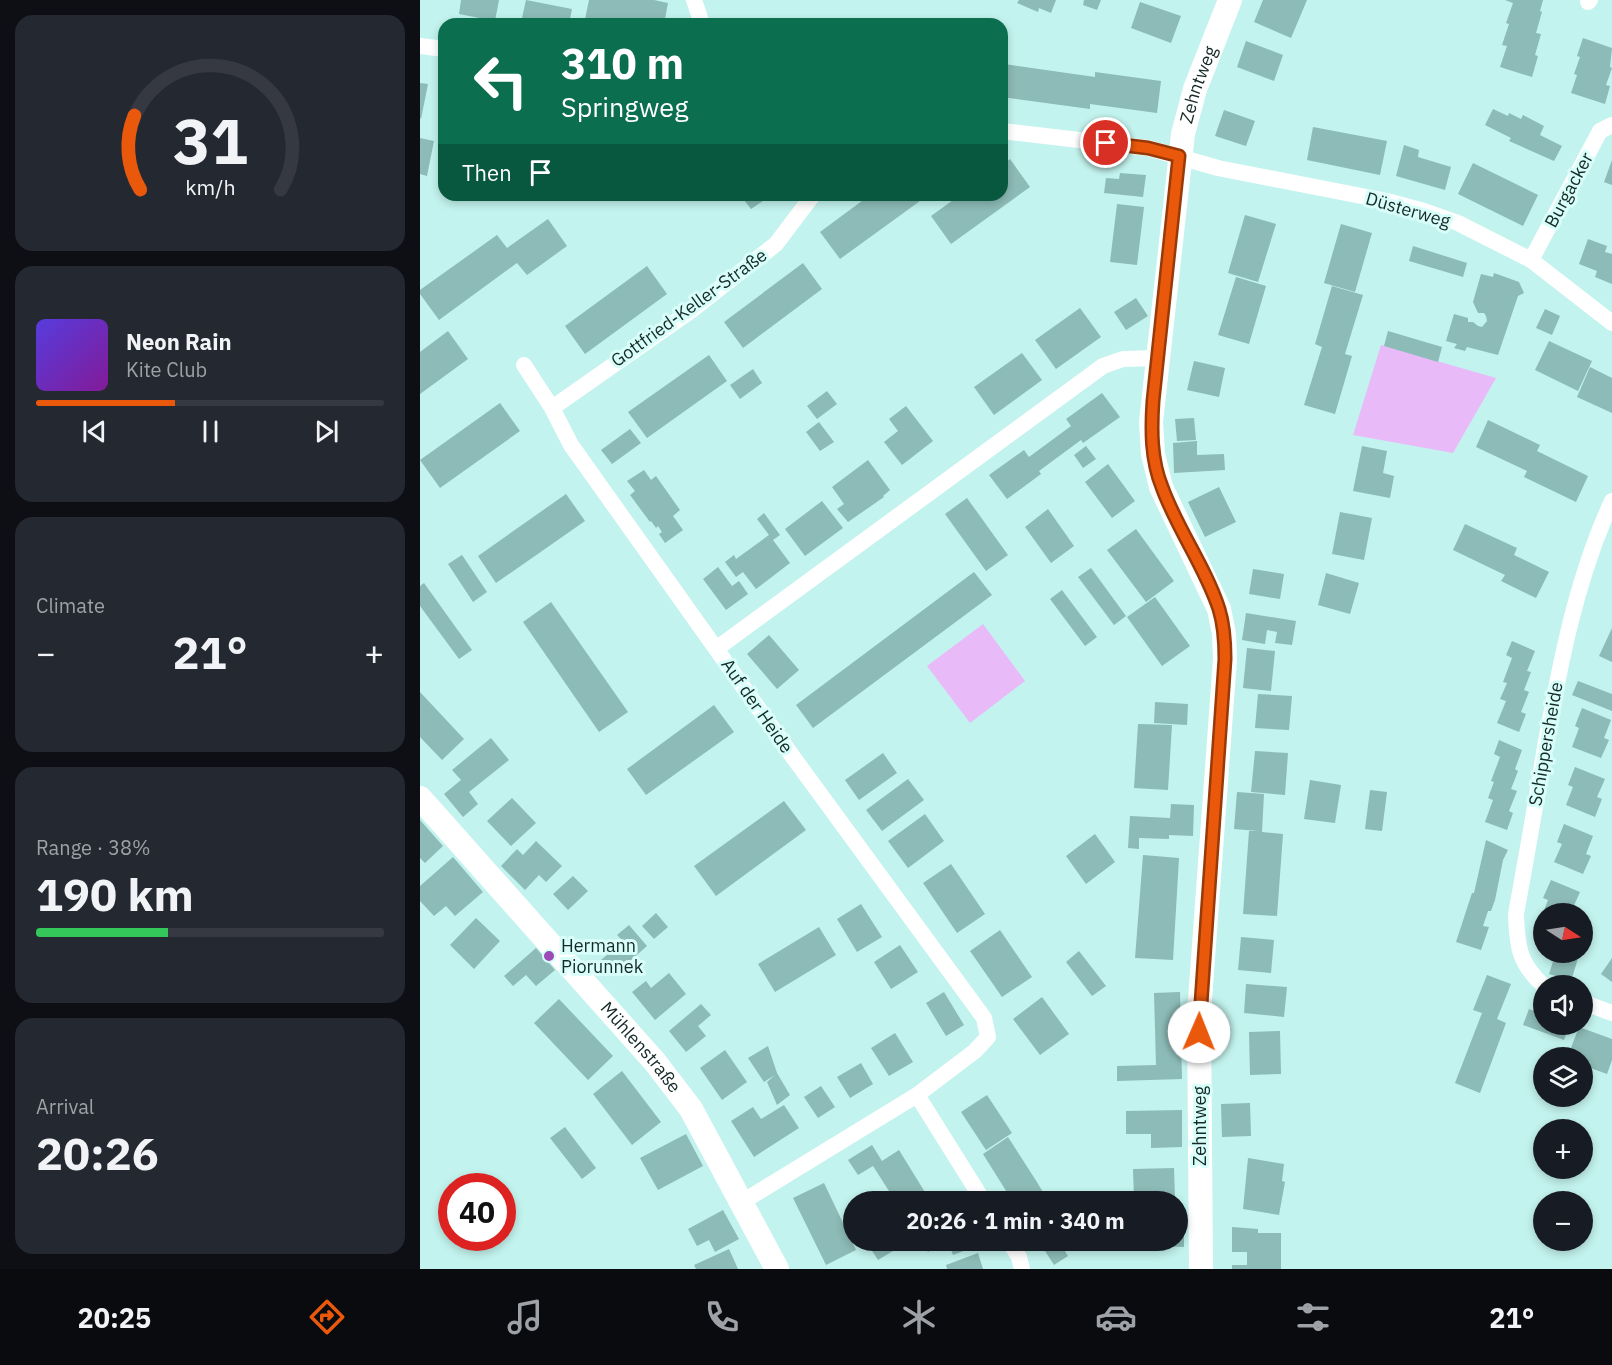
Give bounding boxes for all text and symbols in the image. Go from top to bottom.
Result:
text: 310 m [561,36,684,91]
icon: left [462,42,540,120]
street label: Zehntweg [1174,42,1222,126]
text: Springweg [561,89,688,124]
text: 31 [173,100,247,181]
pin [1080,117,1131,168]
icon: arrive [1089,126,1122,159]
street label: Burgacker [1539,148,1598,231]
icon: arrive [524,156,557,189]
text: Then [462,158,512,187]
text: km/h [185,173,235,201]
street label: Düsterweg [1363,186,1454,233]
street label: Gottfried-Keller-Straße [606,243,771,372]
text: Neon Rain [126,327,232,356]
text: Kite Club [126,356,207,383]
icon: previous [78,415,111,448]
icon: pause [194,415,227,448]
icon: next [310,415,343,448]
text: Climate [36,592,105,619]
text: 21° [172,623,248,681]
text: − [36,631,56,674]
text: + [364,631,384,674]
street label: Auf der Heide [716,654,799,758]
street label: Schippersheide [1523,680,1568,808]
text: Range · 38% [36,834,151,861]
text: 190 km [36,865,194,923]
north arrow [1533,903,1593,963]
map controls [1533,903,1593,1251]
place label: Hermann Piorunnek [561,934,644,978]
marker: Hermann Piorunnek [542,949,556,963]
button: sound [1533,975,1593,1035]
street label: Mühlenstraße [596,997,686,1097]
position arrow [1167,1000,1231,1064]
button: layers [1533,1047,1593,1107]
street label: Zehntweg [1188,1085,1211,1166]
text: Arrival [36,1093,94,1120]
button: + [1533,1119,1593,1179]
text: 20:26 [36,1124,159,1182]
speed limit sign: 40 [438,1173,516,1251]
button: − [1533,1191,1593,1251]
text: 20:26 · 1 min · 340 m [906,1206,1125,1235]
icon: directions [306,1296,348,1338]
icon: music [504,1296,546,1338]
icon: phone [701,1296,743,1338]
icon: climate [898,1296,940,1338]
icon: car [1095,1296,1137,1338]
icon: filters [1292,1296,1334,1338]
text: 20:25 [78,1300,151,1335]
text: 21° [1489,1300,1534,1335]

